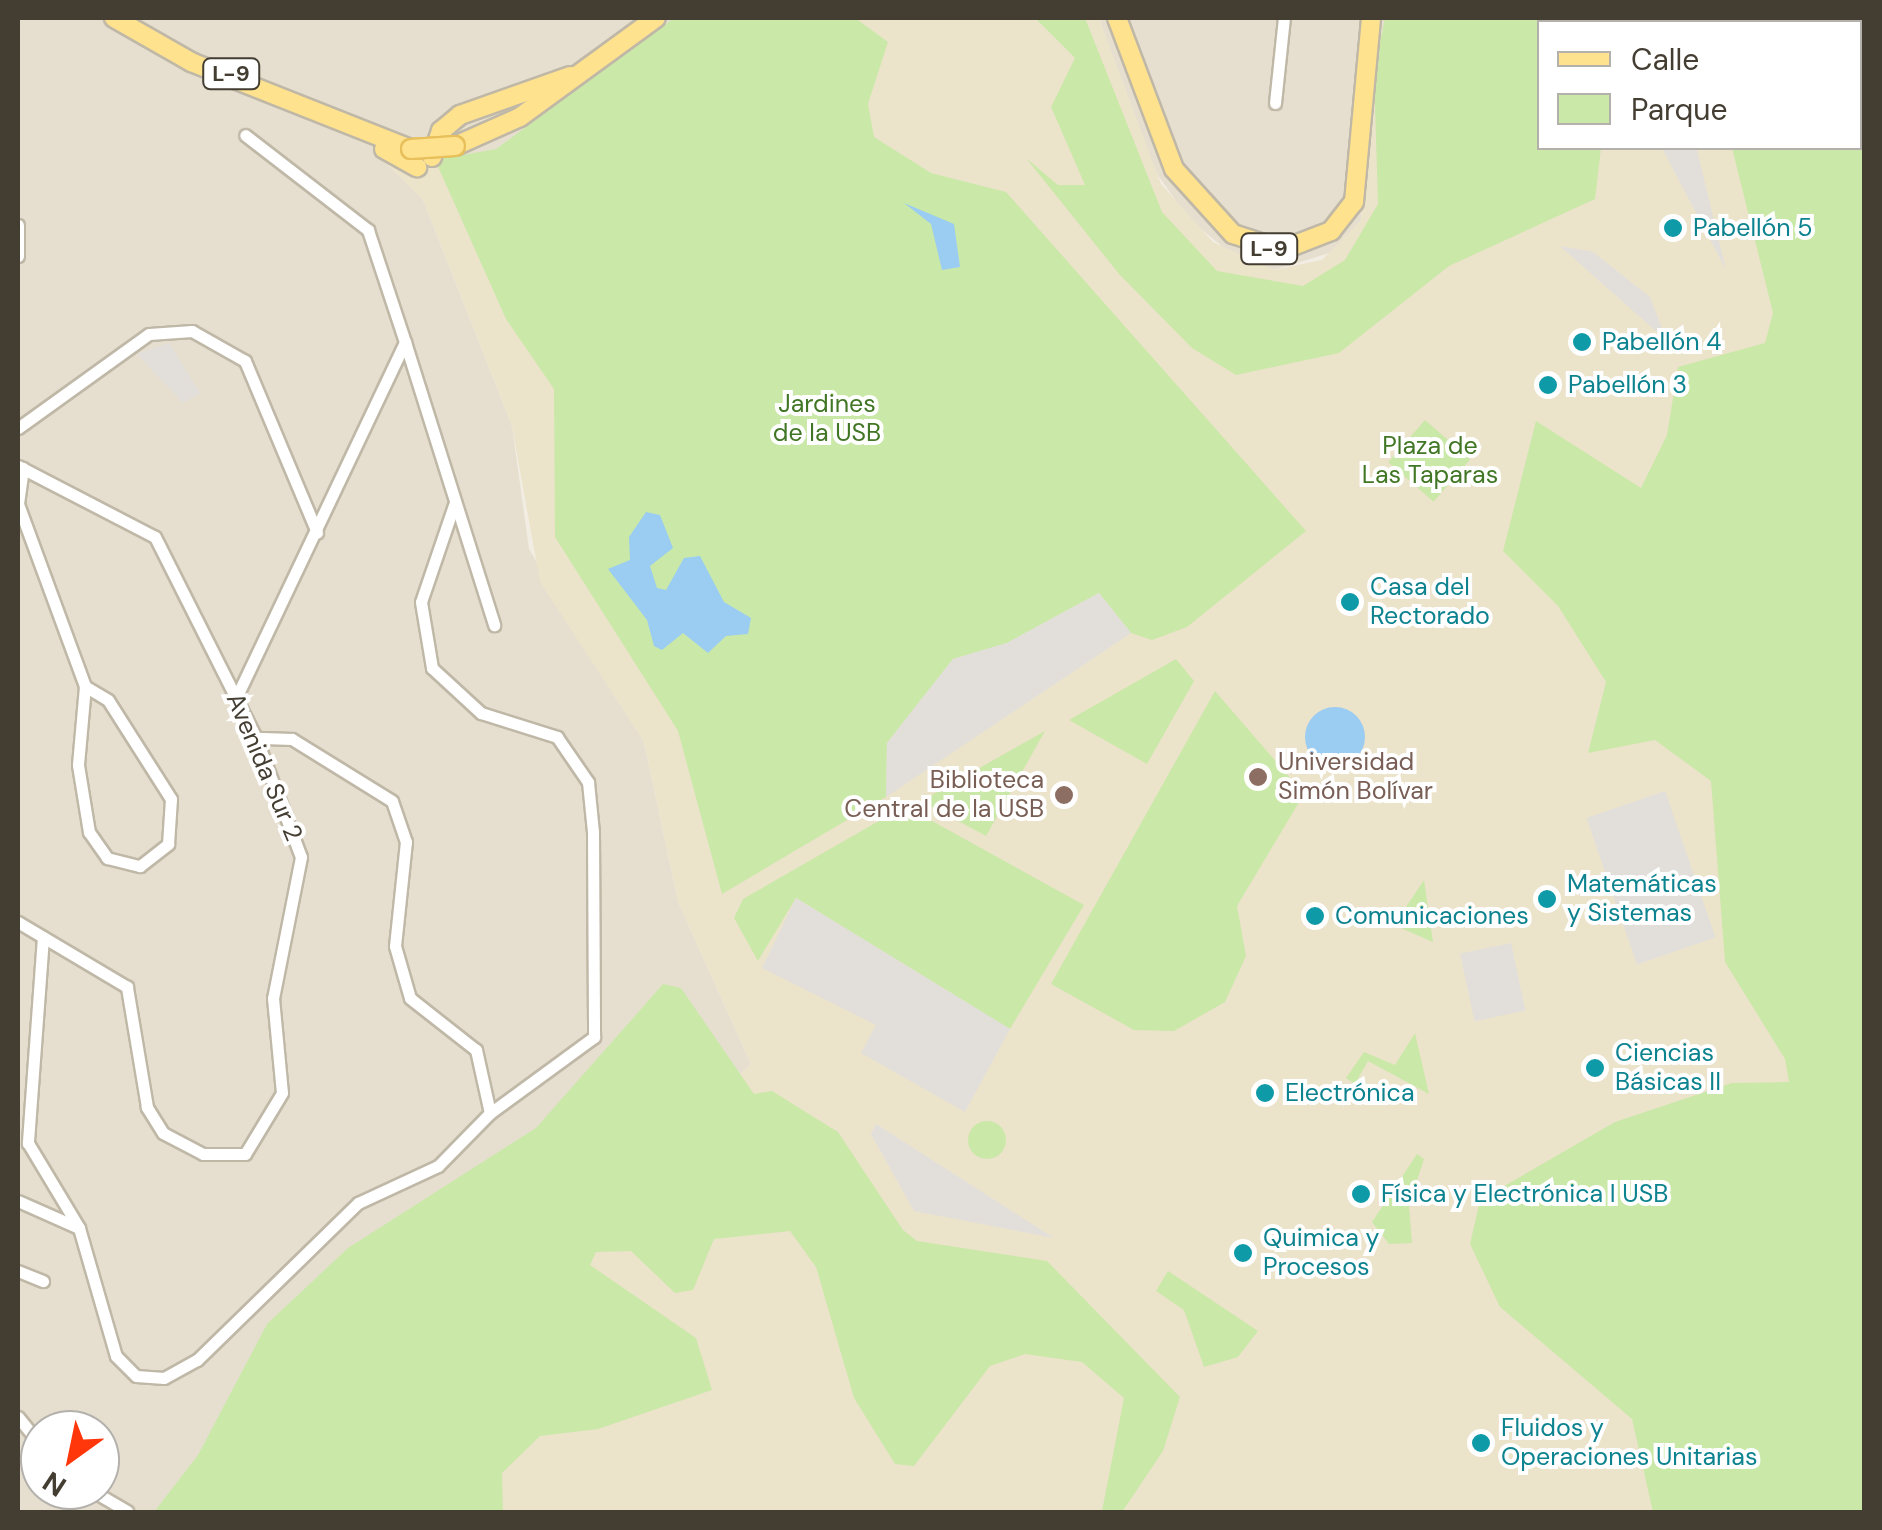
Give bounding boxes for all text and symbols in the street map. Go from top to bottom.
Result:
legend [1537,20,1862,150]
text: Calle [1631,40,1699,79]
road number: L-9 [201,57,261,91]
text: Parque [1631,90,1728,129]
place label: Pabellón 5 [1693,213,1813,243]
marker: Pabellón 5 [1662,217,1684,239]
road number: L-9 [1239,232,1299,266]
place label: Pabellón 4 [1602,327,1722,357]
marker: Pabellón 4 [1571,331,1593,353]
place label: Pabellón 3 [1568,370,1687,400]
marker: Pabellón 3 [1537,374,1559,396]
park label: Jardines de la USB [773,390,881,449]
park label: Plaza de Las Taparas [1362,432,1498,491]
place label: Casa del Rectorado [1370,573,1490,632]
marker: Casa del Rectorado [1339,591,1361,613]
street label: Avenida Sur 2 [219,689,309,845]
place label: Universidad Simón Bolívar [1278,748,1433,807]
place label: Biblioteca Central de la USB [844,766,1044,825]
marker: Universidad Simón Bolívar [1247,766,1269,788]
marker: Biblioteca Central de la USB [1053,784,1075,806]
place label: Matemáticas y Sistemas [1567,870,1717,929]
marker: Matemáticas y Sistemas [1536,888,1558,910]
place label: Comunicaciones [1335,901,1529,931]
marker: Comunicaciones [1304,905,1326,927]
place label: Ciencias Básicas II [1615,1039,1721,1098]
marker: Ciencias Básicas II [1584,1057,1606,1079]
place label: Electrónica [1285,1078,1414,1108]
marker: Electrónica [1254,1082,1276,1104]
place label: Física y Electrónica I USB [1381,1179,1668,1209]
marker: Física y Electrónica I USB [1350,1183,1372,1205]
place label: Quimica y Procesos [1263,1224,1379,1283]
marker: Quimica y Procesos [1232,1242,1254,1264]
north arrow [20,1410,120,1510]
place label: Fluidos y Operaciones Unitarias [1501,1414,1757,1473]
marker: Fluidos y Operaciones Unitarias [1470,1432,1492,1454]
text: N [36,1463,73,1505]

